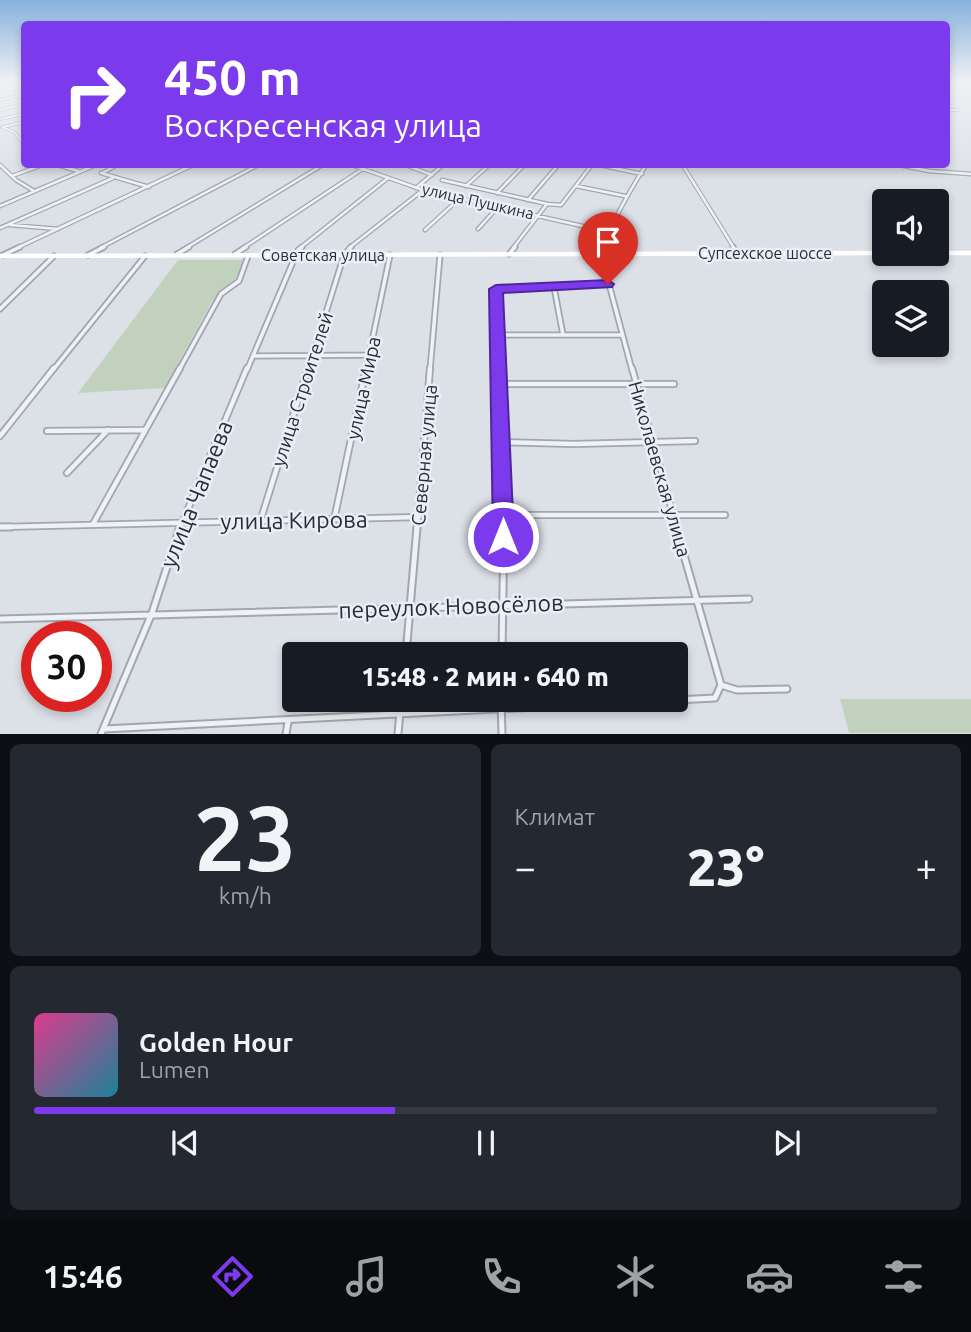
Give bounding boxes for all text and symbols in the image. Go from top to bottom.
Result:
icon: right [49,49,140,140]
text: 450 m [164,49,301,104]
text: Воскресенская улица [164,107,482,143]
street label: улица Пушкина [420,179,536,223]
map controls [872,189,949,357]
button: sound [872,189,949,266]
pin [578,212,638,284]
icon: arrive [589,223,627,261]
street label: Супсехское шоссе [698,244,832,262]
street label: Советская улица [261,246,385,264]
button: layers [872,280,949,357]
street label: улица Строителей [267,309,337,469]
street label: улица Мира [341,334,385,442]
street label: Николаевская улица [624,379,696,559]
street label: Северная улица [407,383,441,527]
street label: улица Чапаева [155,417,237,571]
position arrow [466,500,540,574]
street label: улица Кирова [220,506,368,534]
street label: переулок Новосёлов [338,590,564,622]
speed limit sign: 30 [21,621,112,712]
text: 15:48 · 2 мин · 640 m [361,662,609,691]
text: 23 [194,786,297,888]
text: Климат [515,804,595,829]
text: 23° [687,838,765,896]
text: − [515,846,536,888]
text: + [916,846,937,888]
text: km/h [219,883,272,908]
text: Golden Hour [139,1028,293,1057]
text: Lumen [139,1057,210,1082]
icon: previous [166,1124,204,1162]
icon: pause [467,1124,505,1162]
icon: next [768,1124,806,1162]
icon: directions [208,1252,257,1301]
icon: music [342,1252,391,1301]
icon: phone [477,1252,526,1301]
icon: climate [611,1252,660,1301]
icon: car [745,1252,794,1301]
icon: filters [879,1252,928,1301]
text: 15:46 [43,1258,123,1294]

